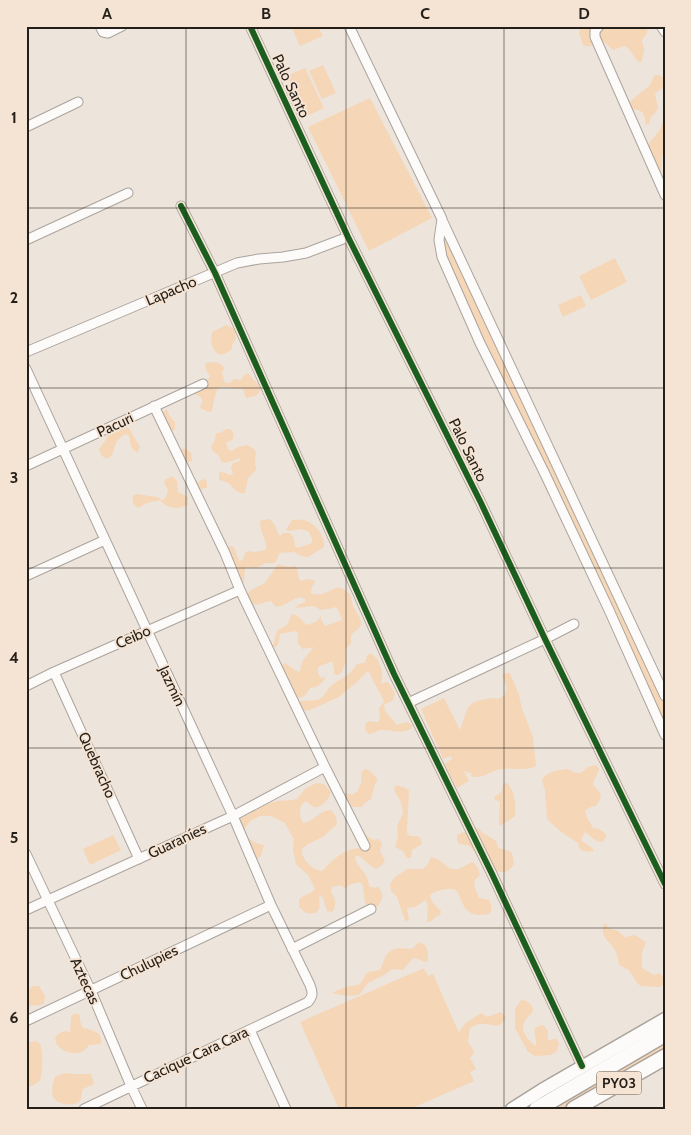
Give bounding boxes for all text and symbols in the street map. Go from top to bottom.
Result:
text: A [102,4,112,23]
text: B [261,4,271,23]
text: C [420,4,430,23]
text: D [578,4,590,23]
street label: Palo Santo [268,51,314,121]
text: 1 [11,108,17,127]
street label: Lapacho [143,272,199,310]
text: 2 [10,288,18,307]
street label: Pacuri [94,409,136,441]
street label: Palo Santo [445,415,491,485]
text: 3 [10,468,18,487]
street label: Ceibo [113,621,153,653]
text: 4 [9,648,19,667]
street label: Jazmín [154,662,189,709]
street label: Quebracho [74,729,120,801]
street label: Guaraníes [145,820,209,862]
text: 5 [10,828,18,847]
street label: Chulupies [117,941,181,985]
street label: Aztecas [66,955,104,1007]
text: 6 [10,1008,19,1027]
street label: Cacique Cara Cara [141,1022,252,1087]
road number: PY03 [596,1072,642,1094]

